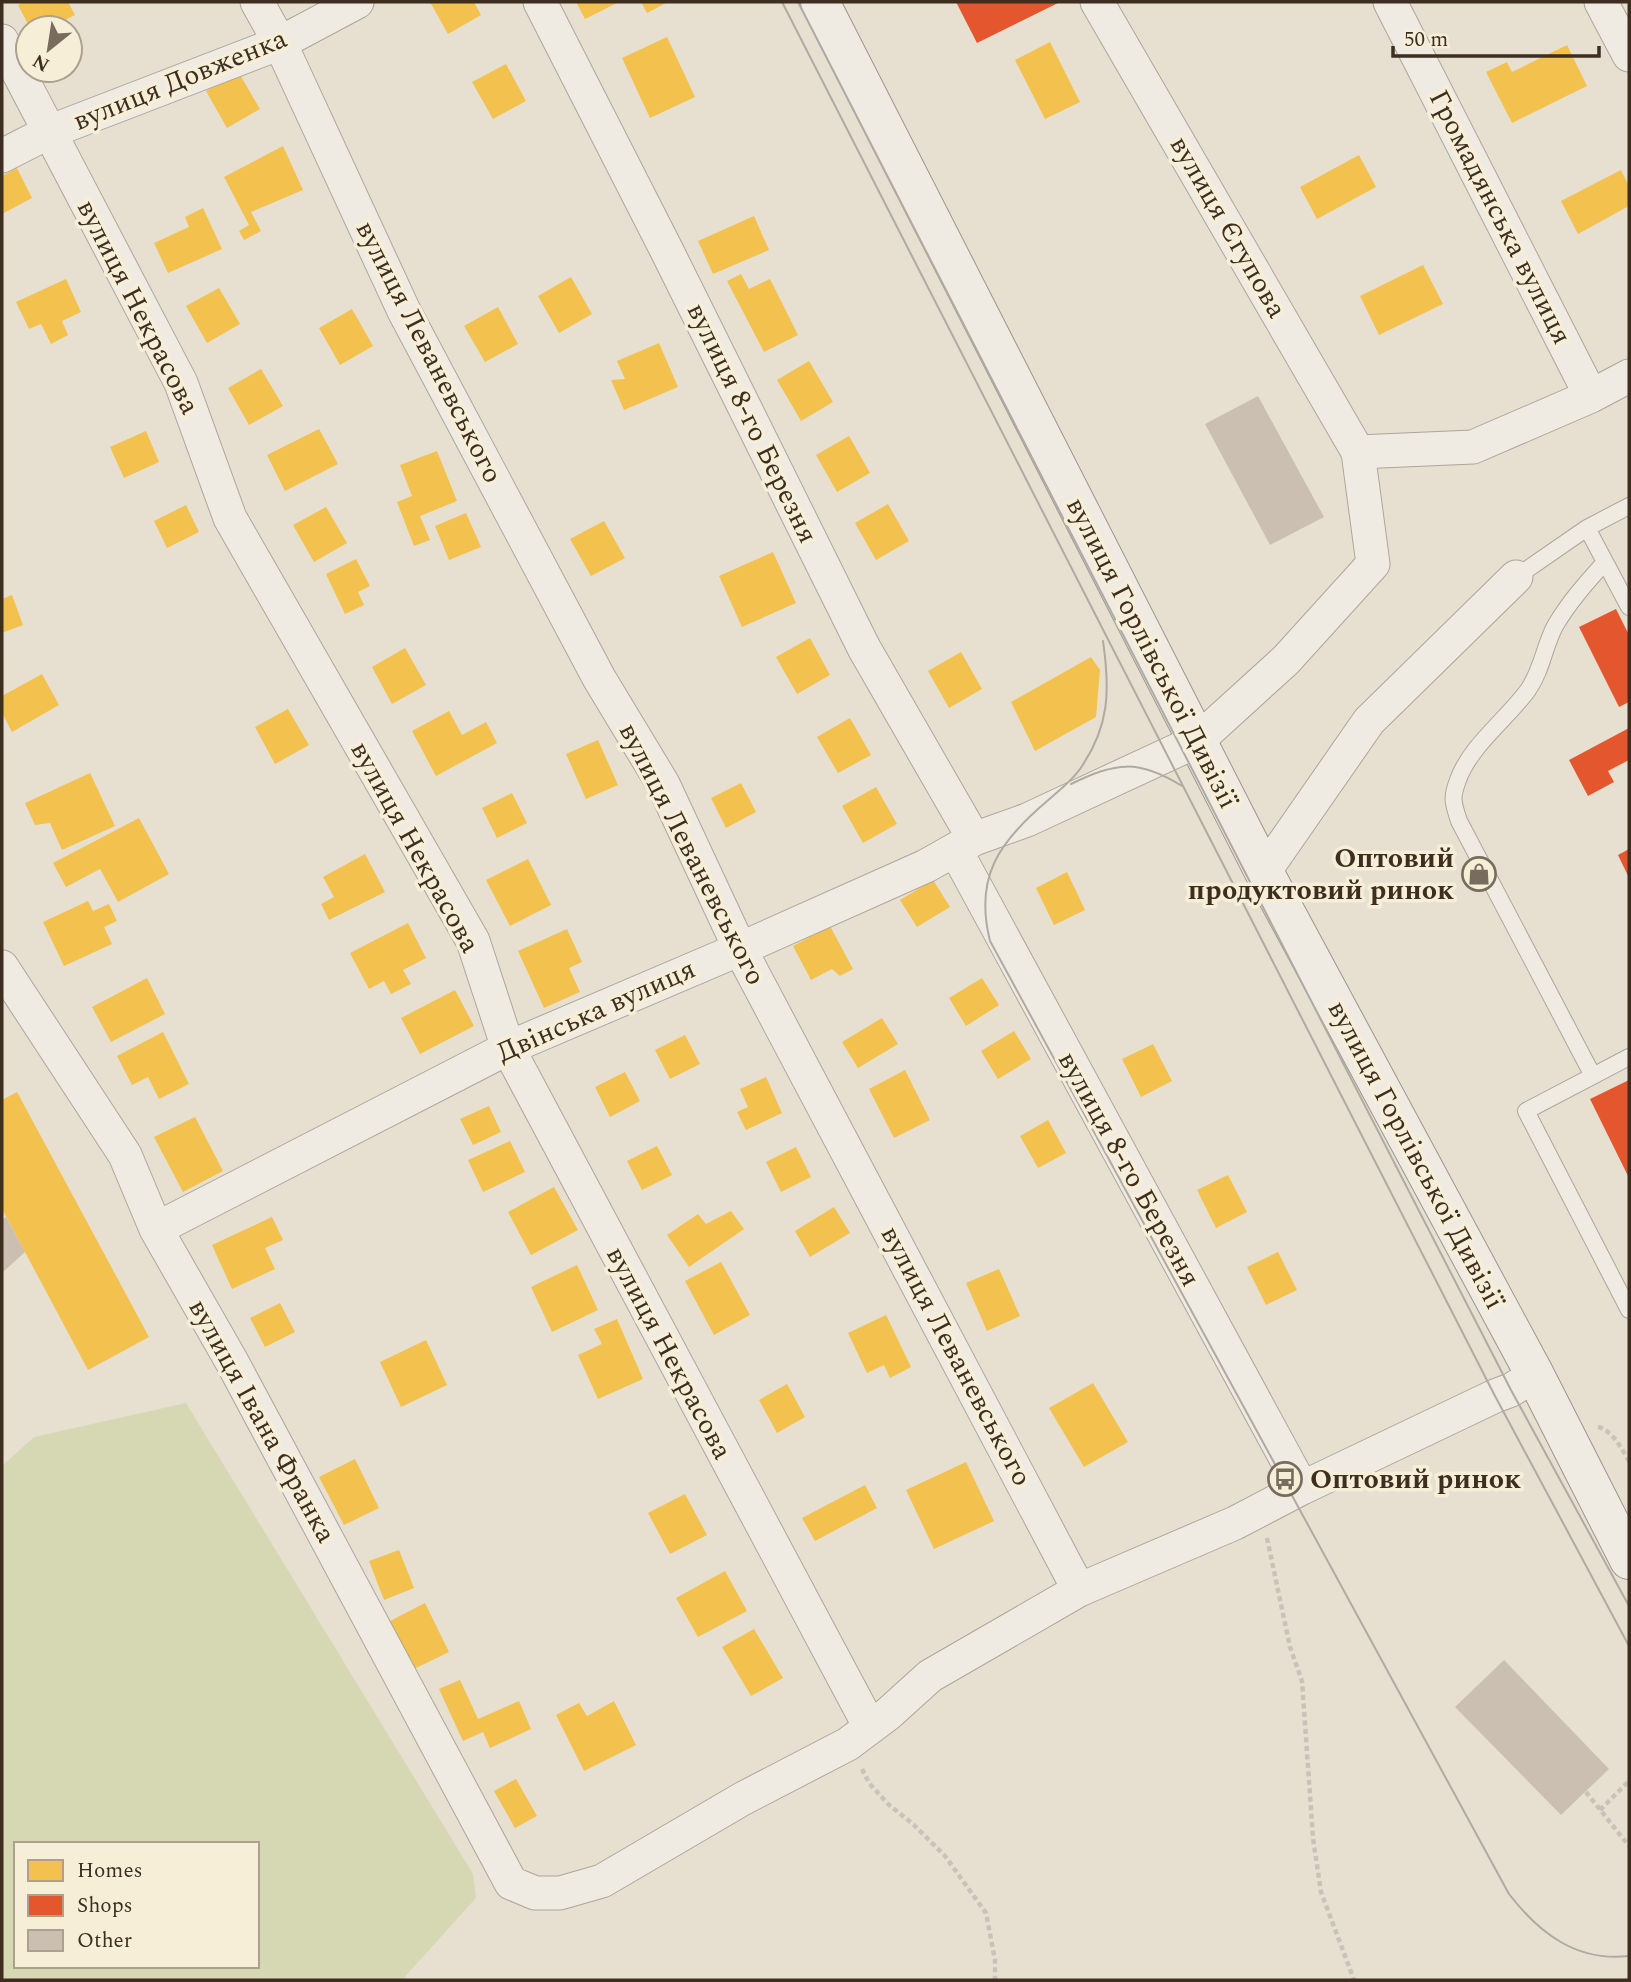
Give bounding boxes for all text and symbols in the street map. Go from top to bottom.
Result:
north arrow [14,14,84,84]
scale bar [1393,14,1600,58]
street label: вулиця Довженка [66,17,294,143]
text: 50 m [1404,24,1448,56]
text: N [27,46,55,79]
street label: Громадянська вулиця [1417,82,1583,352]
street label: вулиця Єгупова [1158,128,1298,327]
street label: вулиця Некрасова [65,192,211,422]
street label: вулиця Леваневського [344,213,514,491]
street label: вулиця 8-го Березня [675,295,829,551]
street label: вулиця Горлівської Дивізії [1055,490,1250,817]
street label: вулиця Леваневського [607,715,777,993]
street label: вулиця Некрасова [339,733,491,961]
place label: Оптовий продуктовий ринок [1188,837,1454,912]
shop icon: Оптовий продуктовий ринок [1460,855,1498,893]
street label: Двінська вулиця [490,948,702,1074]
street label: вулиця Горлівської Дивізії [1316,993,1516,1318]
street label: вулиця 8-го Березня [1046,1043,1212,1295]
street label: вулиця Леваневського [869,1218,1043,1494]
street label: вулиця Некрасова [594,1238,744,1468]
street label: вулиця Івана Франка [177,1291,347,1551]
place label: Оптовий ринок [1310,1458,1521,1501]
bus stop icon: Оптовий ринок [1266,1460,1304,1498]
legend [14,1842,259,1968]
text: Homes [77,1855,143,1887]
text: Shops [77,1890,133,1922]
text: Other [77,1925,132,1957]

